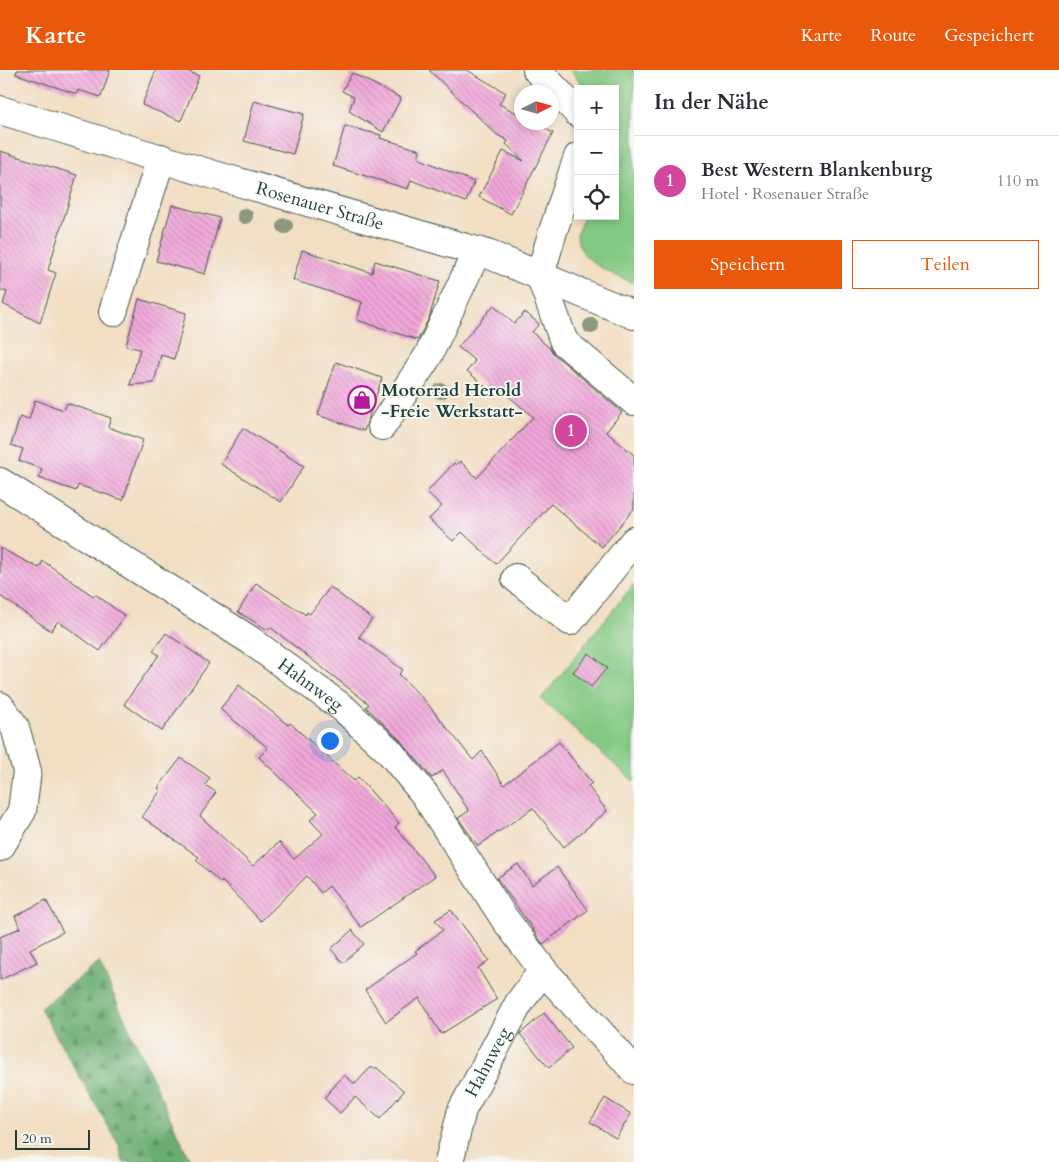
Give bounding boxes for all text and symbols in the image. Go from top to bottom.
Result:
text: Karte [25,19,86,52]
text: Karte [801,23,842,48]
text: Route [870,23,916,48]
text: Gespeichert [944,23,1034,48]
north arrow [514,85,559,130]
map controls [574,85,619,220]
button: + [574,85,619,130]
text: In der Nähe [654,88,769,117]
button: − [574,130,619,175]
text: Best Western Blankenburg [701,157,932,183]
text: 1 [666,170,674,192]
text: 110 m [997,170,1039,192]
button: locate [574,175,619,220]
street label: Rosenauer Straße [253,176,387,237]
text: Hotel · Rosenauer Straße [701,183,869,205]
button: Speichern [654,240,842,289]
button: Teilen [852,240,1039,289]
place label: Motorrad Herold -Freie Werkstatt- [381,378,523,424]
shop icon: Motorrad Herold -Freie Werkstatt- [347,385,377,415]
pin: 1 [555,412,587,450]
street label: Hahnweg [272,652,349,718]
your location [317,728,343,754]
street label: Hahnweg [459,1022,517,1101]
scale bar [15,1127,90,1150]
text: 20 m [22,1129,52,1148]

